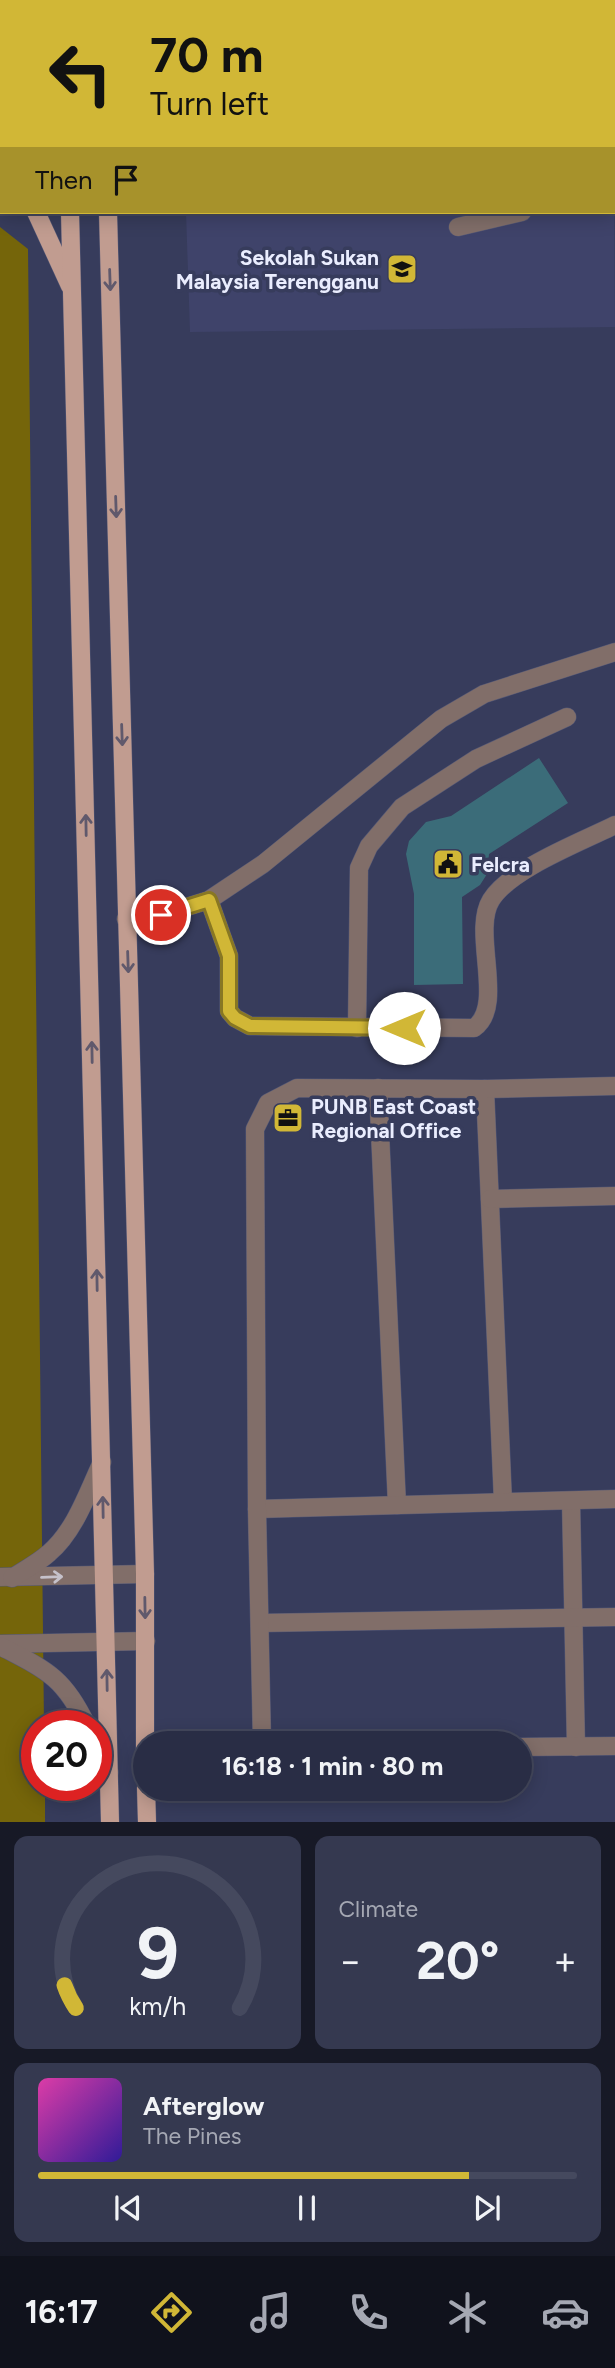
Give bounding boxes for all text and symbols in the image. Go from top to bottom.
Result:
text: 70 m [150,25,263,84]
icon: left [35,28,126,119]
text: Turn left [150,85,269,123]
icon: arrive [107,161,145,199]
text: Then [35,164,93,196]
place label: Sekolah Sukan Malaysia Terengganu [176,245,379,294]
school or university icon: Sekolah Sukan Malaysia Terengganu [385,252,419,286]
one-way arrow [103,268,116,291]
one-way arrow [109,496,122,519]
one-way arrow [115,723,128,746]
one-way arrow [79,814,93,837]
public building icon: Felcra [431,847,465,881]
place label: Felcra [471,852,530,877]
pin [131,885,191,945]
icon: arrive [142,896,180,934]
one-way arrow [121,950,134,973]
position arrow [367,991,441,1065]
one-way arrow [85,1041,98,1064]
place label: PUNB East Coast Regional Office [311,1094,476,1143]
office icon: PUNB East Coast Regional Office [271,1101,305,1135]
one-way arrow [91,1268,104,1291]
one-way arrow [96,1496,110,1519]
one-way arrow [41,1570,64,1584]
one-way arrow [138,1596,152,1619]
one-way arrow [100,1669,114,1692]
speed limit sign: 20 [21,1710,112,1801]
text: 16:18 · 1 min · 80 m [221,1750,444,1782]
text: Climate [339,1895,418,1923]
text: 9 [136,1910,178,1997]
text: 20° [416,1930,499,1992]
text: − [339,1938,362,1984]
text: + [553,1938,577,1984]
text: km/h [129,1991,186,2021]
text: Afterglow [143,2090,265,2122]
text: The Pines [143,2122,242,2150]
icon: previous [109,2189,147,2227]
icon: pause [288,2189,326,2227]
icon: next [468,2189,506,2227]
icon: directions [147,2288,196,2337]
icon: music [246,2288,295,2337]
icon: phone [344,2288,393,2337]
icon: climate [443,2288,492,2337]
icon: car [541,2288,590,2337]
text: 16:17 [25,2293,98,2331]

